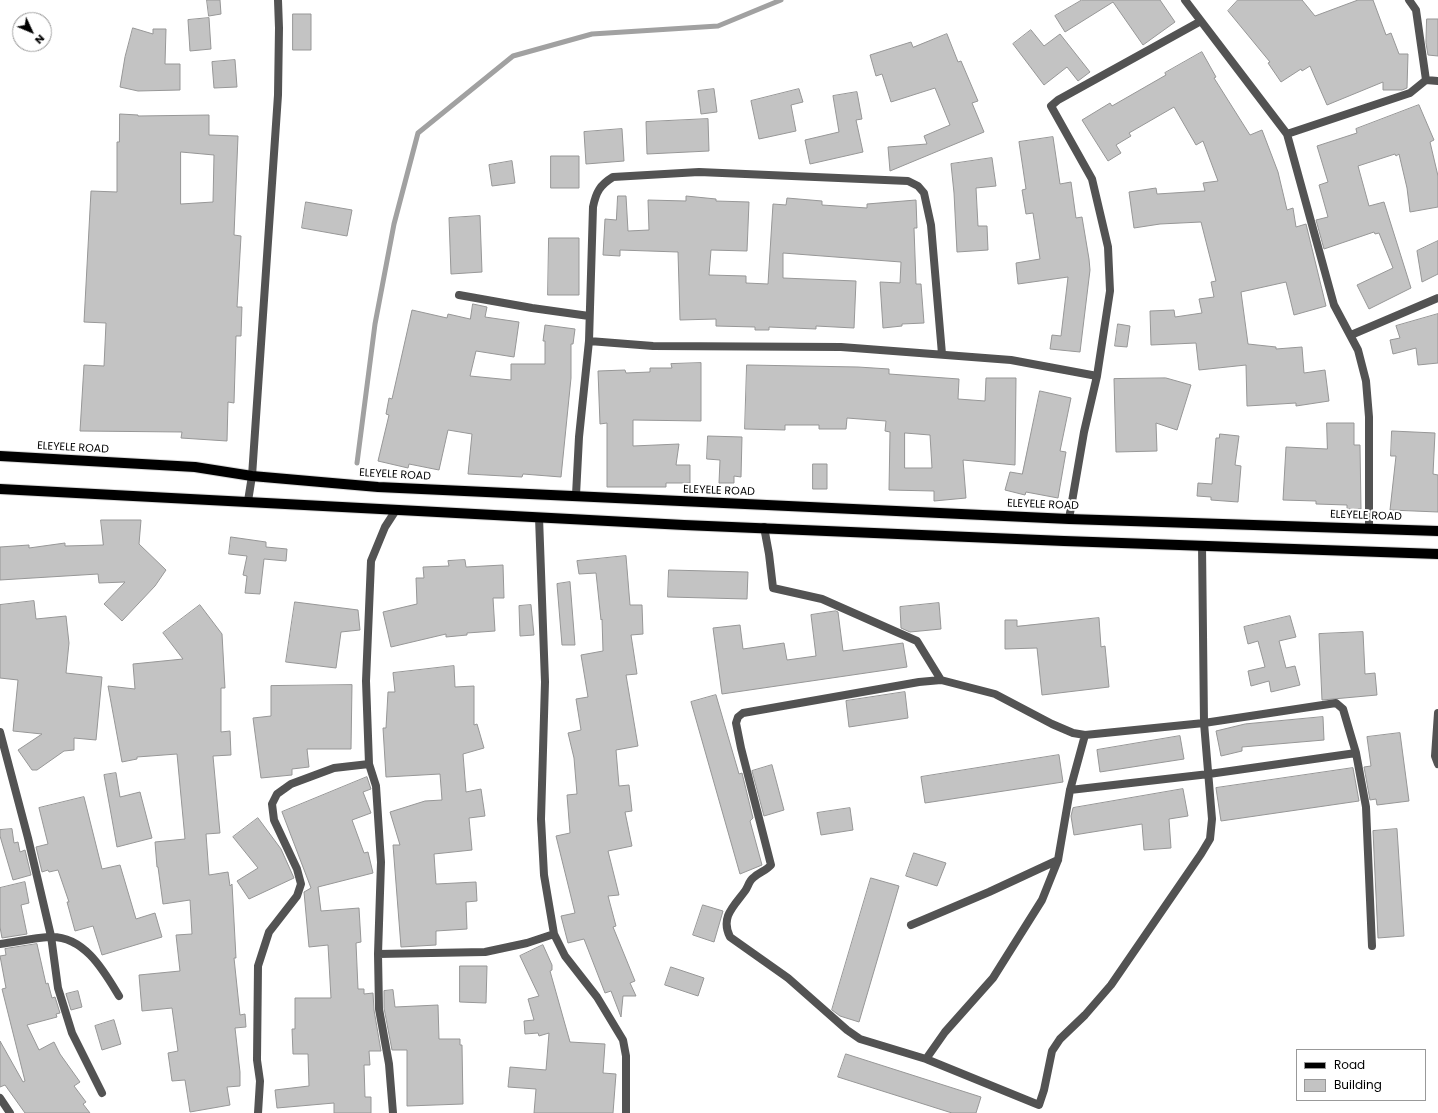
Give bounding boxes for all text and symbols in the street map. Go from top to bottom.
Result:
north arrow [12,12,52,52]
text: N [31,31,49,48]
street label: ELEYELE ROAD [37,440,109,456]
street label: ELEYELE ROAD [359,467,431,483]
street label: ELEYELE ROAD [683,483,755,499]
street label: ELEYELE ROAD [1007,497,1079,513]
street label: ELEYELE ROAD [1330,508,1402,524]
legend [1296,1049,1426,1101]
text: Road [1334,1056,1365,1073]
text: Building [1334,1076,1382,1093]

